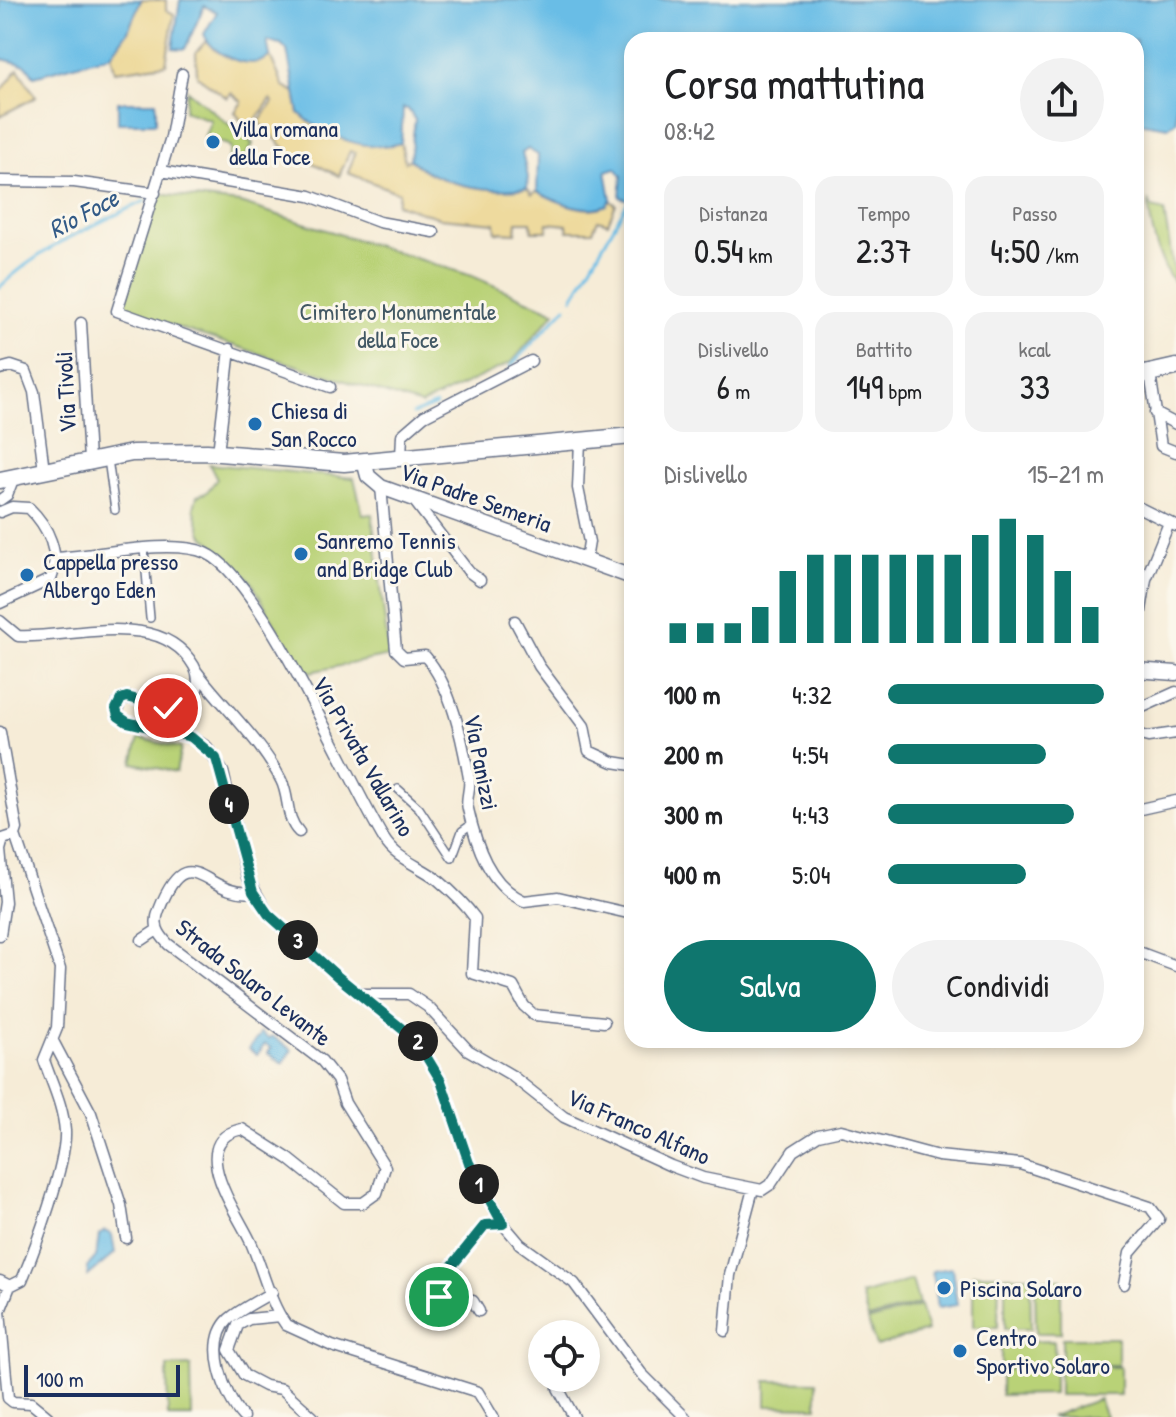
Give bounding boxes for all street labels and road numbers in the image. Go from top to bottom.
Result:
street label: Via Tivoli [47,350,83,434]
street label: Via Padre Semeria [396,455,556,539]
street label: Via Privata Vallarino [305,670,423,842]
street label: Via Panizzi [457,711,507,813]
street label: Strada Solaro Levante [170,911,339,1053]
street label: Via Franco Alfano [562,1080,716,1172]

